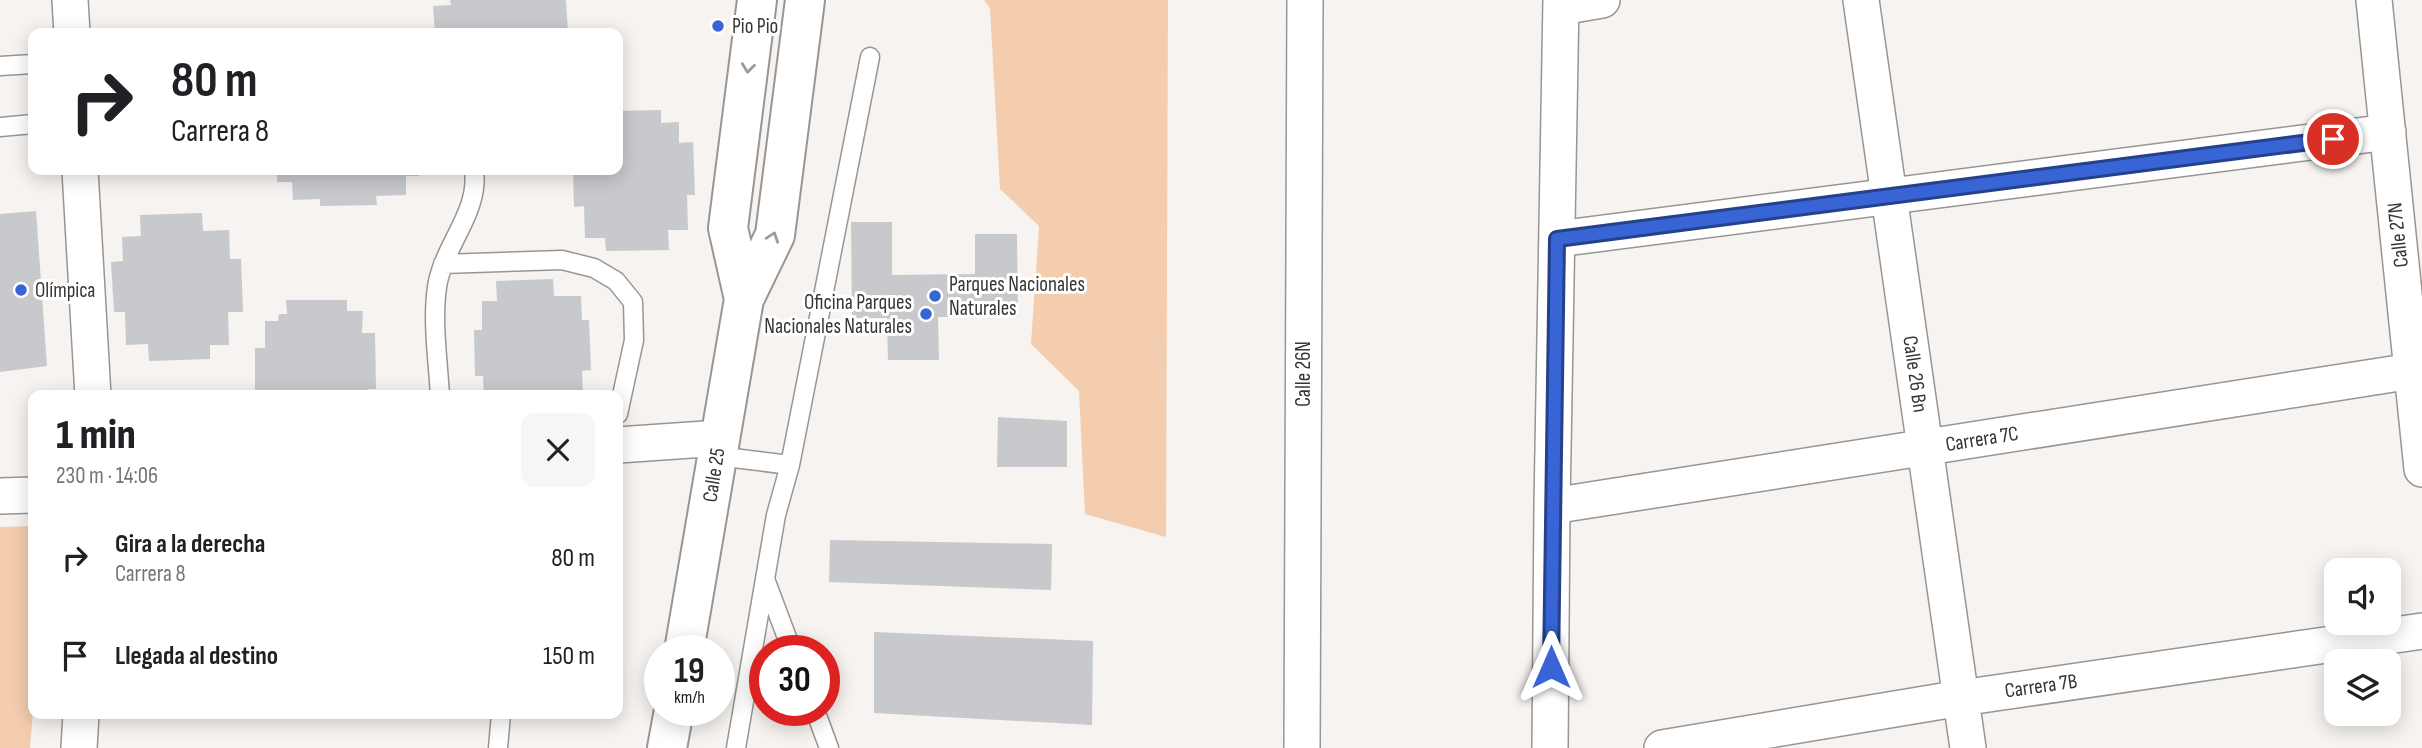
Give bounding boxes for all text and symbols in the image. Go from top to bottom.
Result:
place label: Pio Pio [732,14,778,39]
marker: Pio Pio [710,18,726,34]
text: 80 m [171,52,258,111]
icon: right [56,56,147,147]
one-way arrow [741,62,756,74]
pin [2303,109,2363,169]
text: Carrera 8 [171,112,269,151]
icon: arrive [2314,120,2352,158]
street label: Calle 27N [2382,201,2414,269]
one-way arrow [765,232,779,244]
place label: Parques Nacionales Naturales [949,272,1085,321]
place label: Olímpica [35,278,95,303]
marker: Olímpica [13,282,29,298]
marker: Parques Nacionales Naturales [927,288,943,304]
place label: Oficina Parques Nacionales Naturales [764,290,912,339]
marker: Oficina Parques Nacionales Naturales [918,306,934,322]
street label: Calle 26 Bn [1897,334,1933,414]
street label: Calle 26N [1291,341,1316,407]
text: 1 min [56,410,136,461]
button: close [521,413,595,487]
street label: Carrera 7C [1944,421,2020,457]
street label: Calle 25 [697,446,731,504]
text: 230 m · 14:06 [56,462,158,490]
text: Gira a la derecha [115,529,265,560]
icon: right [56,539,94,577]
text: 80 m [551,543,595,574]
map controls [2324,558,2401,726]
button: sound [2324,558,2401,635]
text: Carrera 8 [115,560,186,588]
position arrow [1514,630,1588,704]
speed limit sign: 30 [749,635,840,726]
icon: arrive [56,637,94,675]
text: Llegada al destino [115,641,278,672]
text: 150 m [543,641,595,672]
button: layers [2324,649,2401,726]
text: 19 [674,650,705,693]
street label: Carrera 7B [2003,669,2079,703]
text: km/h [674,687,705,708]

